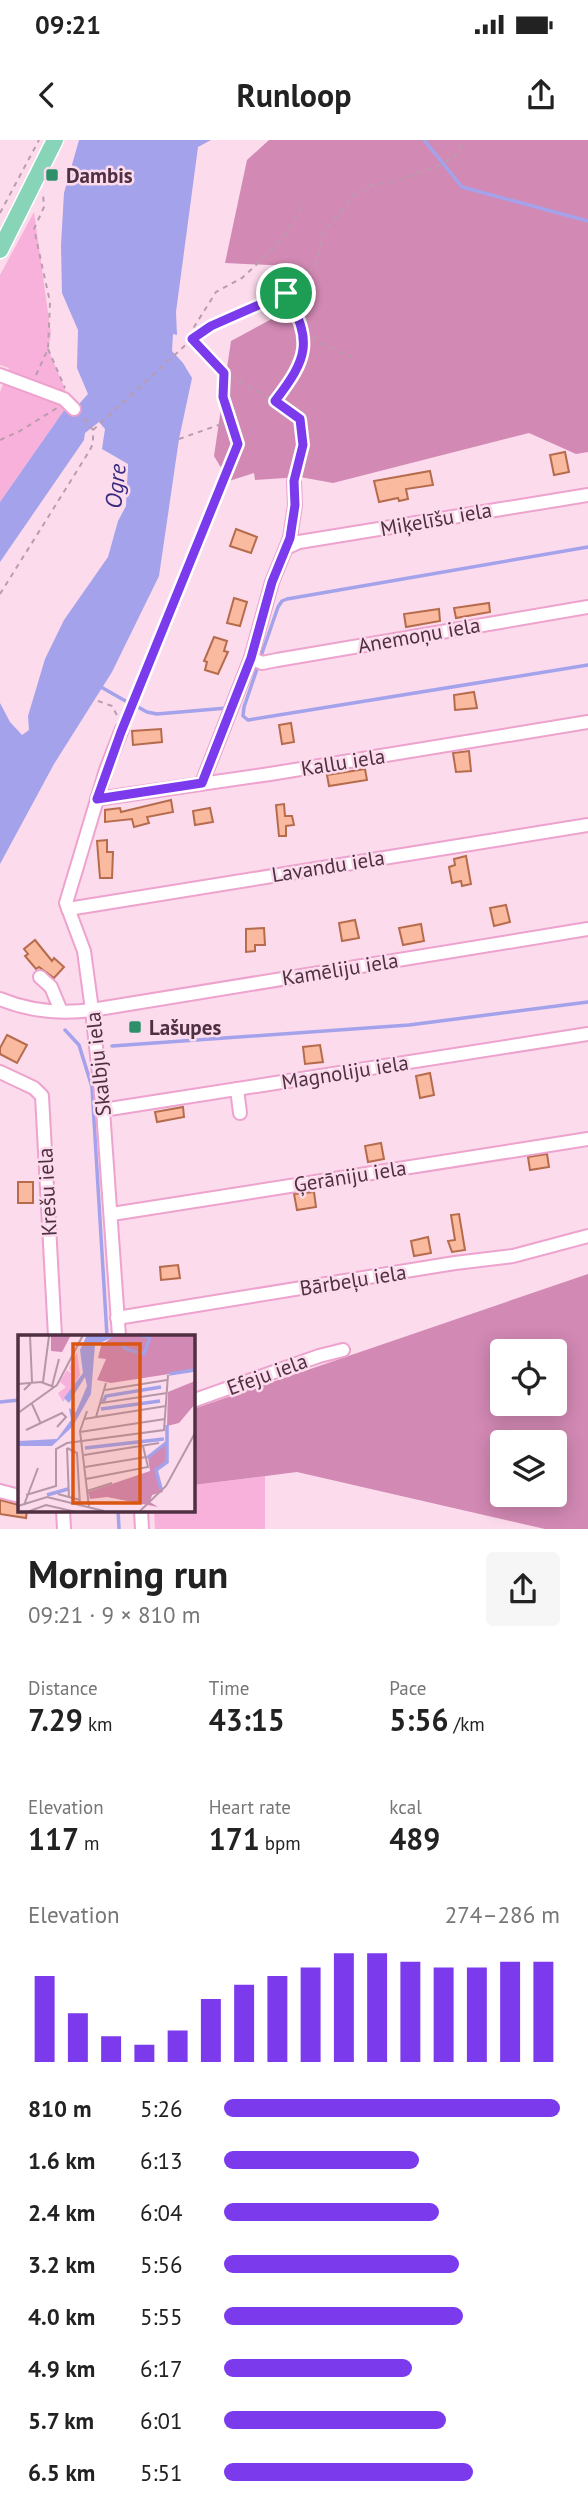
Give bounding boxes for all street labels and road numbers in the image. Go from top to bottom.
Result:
street label: Miķelīšu iela [378,496,494,542]
street label: Anemoņu iela [356,611,482,659]
street label: Kallu iela [299,742,387,782]
street label: Lavandu iela [270,844,386,888]
street label: Kamēliju iela [280,946,400,992]
street label: Skalbju iela [79,1011,117,1117]
street label: Magnoliju iela [280,1049,410,1095]
street label: Krešu iela [31,1147,63,1237]
street label: Ģerāniju iela [292,1154,408,1198]
street label: Bārbeļu iela [298,1258,408,1302]
street label: Efeju iela [223,1347,311,1401]

